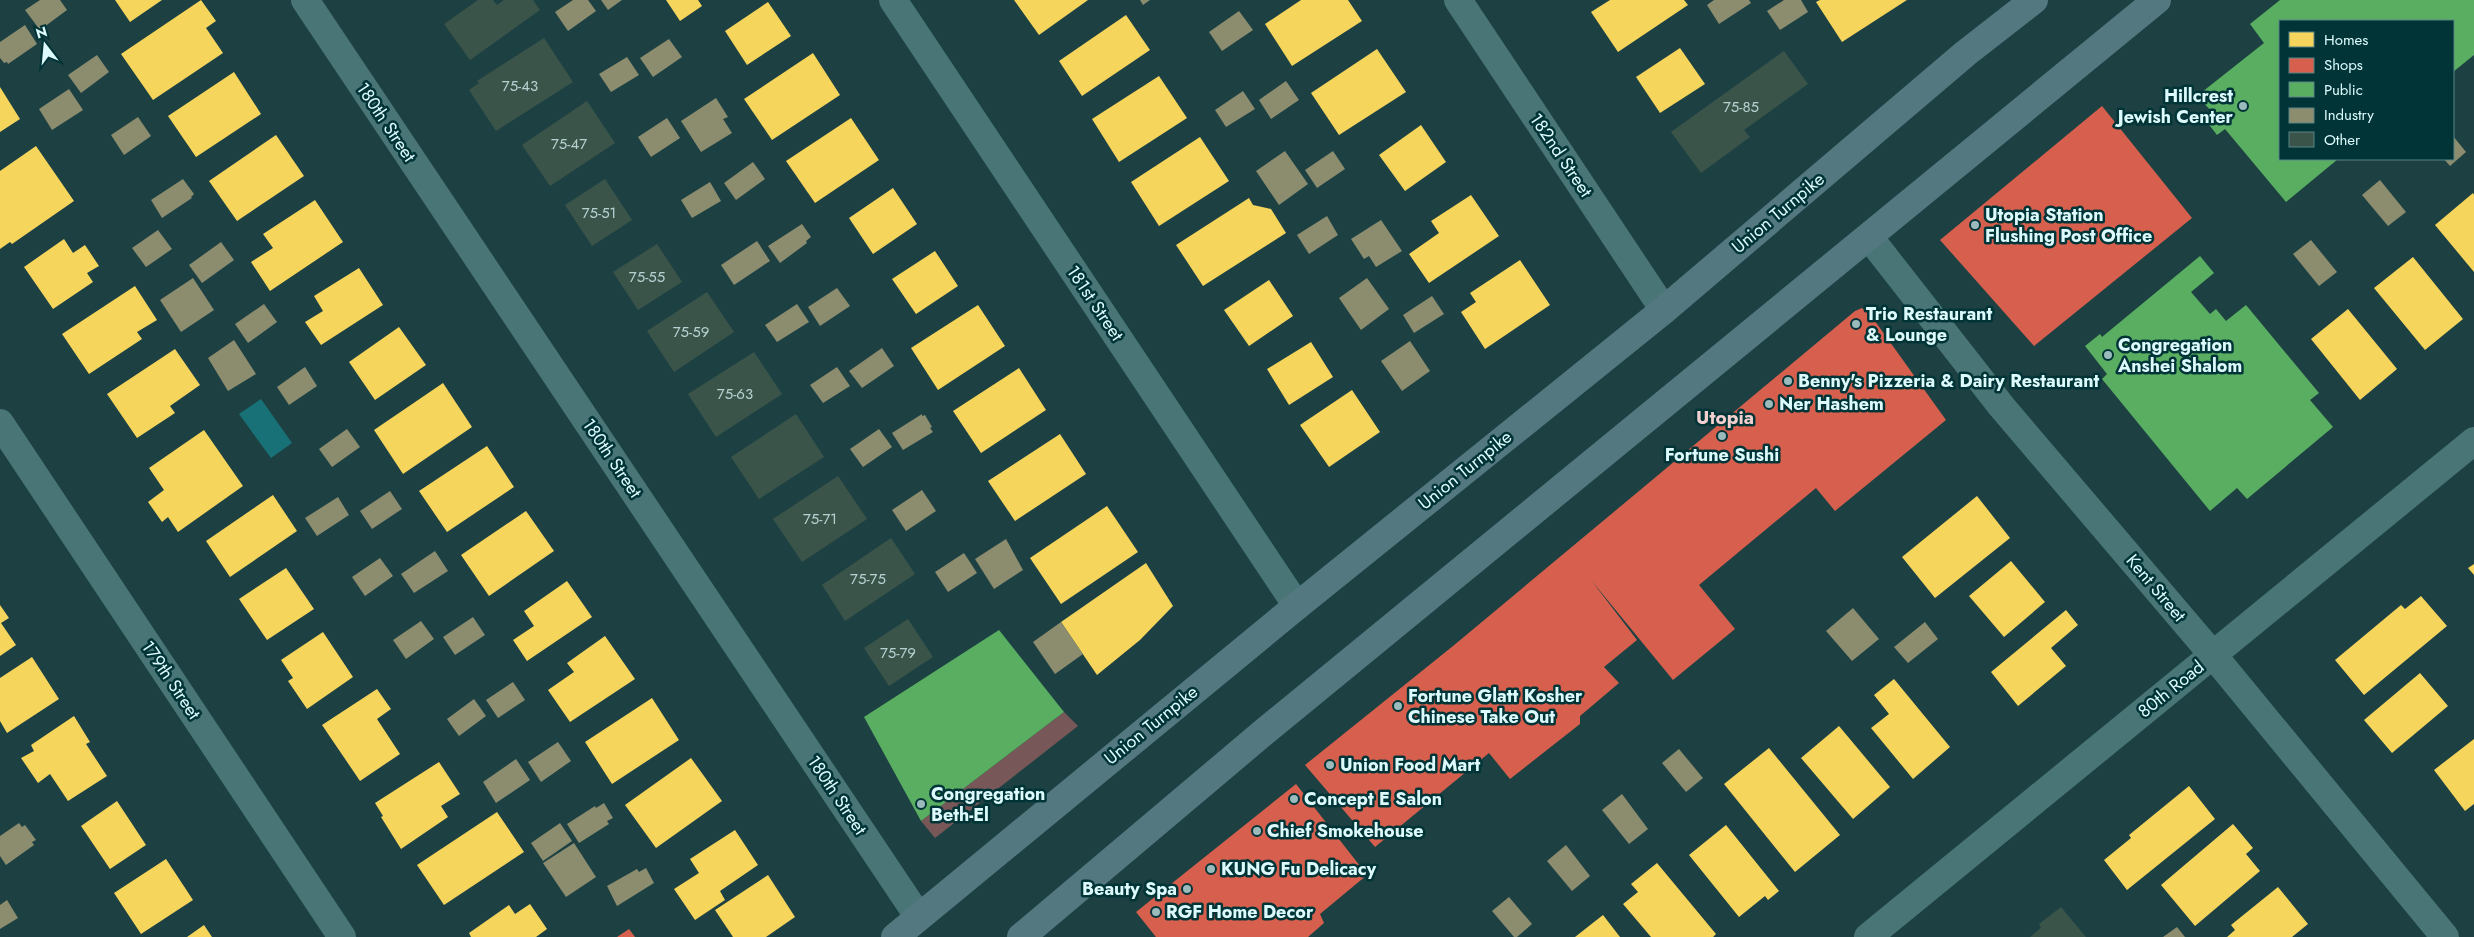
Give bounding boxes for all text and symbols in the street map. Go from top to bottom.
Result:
north arrow [20,20,70,70]
legend [2279,20,2454,160]
text: N [33,21,50,44]
text: Homes [2324,29,2368,51]
text: Shops [2324,54,2363,76]
house number: 75-43 [502,75,538,97]
street label: 180th Street [350,77,423,167]
text: Public [2324,79,2363,101]
place label: Hillcrest Jewish Center [2115,83,2234,130]
house number: 75-85 [1723,96,1759,118]
marker: Hillcrest Jewish Center [2237,100,2249,112]
text: Industry [2324,104,2374,126]
street label: 182nd Street [1523,108,1599,203]
text: Other [2324,129,2361,151]
house number: 75-47 [551,133,587,155]
street label: Union Turnpike [1726,166,1830,260]
house number: 75-51 [582,202,616,224]
place label: Utopia Station Flushing Post Office [1985,202,2152,249]
marker: Utopia Station Flushing Post Office [1969,219,1981,231]
street label: 181st Street [1060,260,1130,346]
house number: 75-55 [629,266,665,288]
place label: Trio Restaurant & Lounge [1866,301,1992,348]
marker: Trio Restaurant & Lounge [1850,318,1862,330]
house number: 75-59 [673,321,709,343]
place label: Congregation Anshei Shalom [2117,332,2242,379]
marker: Congregation Anshei Shalom [2102,349,2114,361]
place label: Benny's Pizzeria & Dairy Restaurant [1798,368,2100,394]
marker: Benny's Pizzeria & Dairy Restaurant [1782,375,1794,387]
house number: 75-63 [717,383,753,405]
place label: Ner Hashem [1779,391,1884,417]
marker: Ner Hashem [1763,398,1775,410]
district label: Utopia [1696,404,1754,431]
street label: 180th Street [576,413,649,503]
street label: Union Turnpike [1413,424,1517,516]
marker: Fortune Sushi [1716,430,1728,442]
place label: Fortune Sushi [1665,442,1779,468]
house number: 75-71 [803,508,837,530]
street label: Kent Street [2120,549,2192,628]
house number: 75-75 [850,568,886,590]
street label: 179th Street [135,635,207,725]
house number: 75-79 [880,642,916,664]
street label: 80th Road [2132,654,2210,724]
street label: Union Turnpike [1099,679,1203,771]
place label: Fortune Glatt Kosher Chinese Take Out [1408,683,1583,730]
marker: Fortune Glatt Kosher Chinese Take Out [1392,700,1404,712]
street label: 180th Street [801,750,874,840]
place label: Union Food Mart [1340,752,1481,778]
marker: Union Food Mart [1324,759,1336,771]
place label: Congregation Beth-El [931,781,1045,828]
place label: Concept E Salon [1304,786,1442,812]
marker: Concept E Salon [1288,793,1300,805]
marker: Congregation Beth-El [915,798,927,810]
place label: Chief Smokehouse [1267,818,1424,844]
marker: Chief Smokehouse [1251,825,1263,837]
place label: KUNG Fu Delicacy [1221,856,1377,882]
marker: KUNG Fu Delicacy [1205,863,1217,875]
place label: Beauty Spa [1082,876,1177,902]
marker: Beauty Spa [1181,883,1193,895]
place label: RGF Home Decor [1166,899,1314,925]
marker: RGF Home Decor [1150,906,1162,918]

